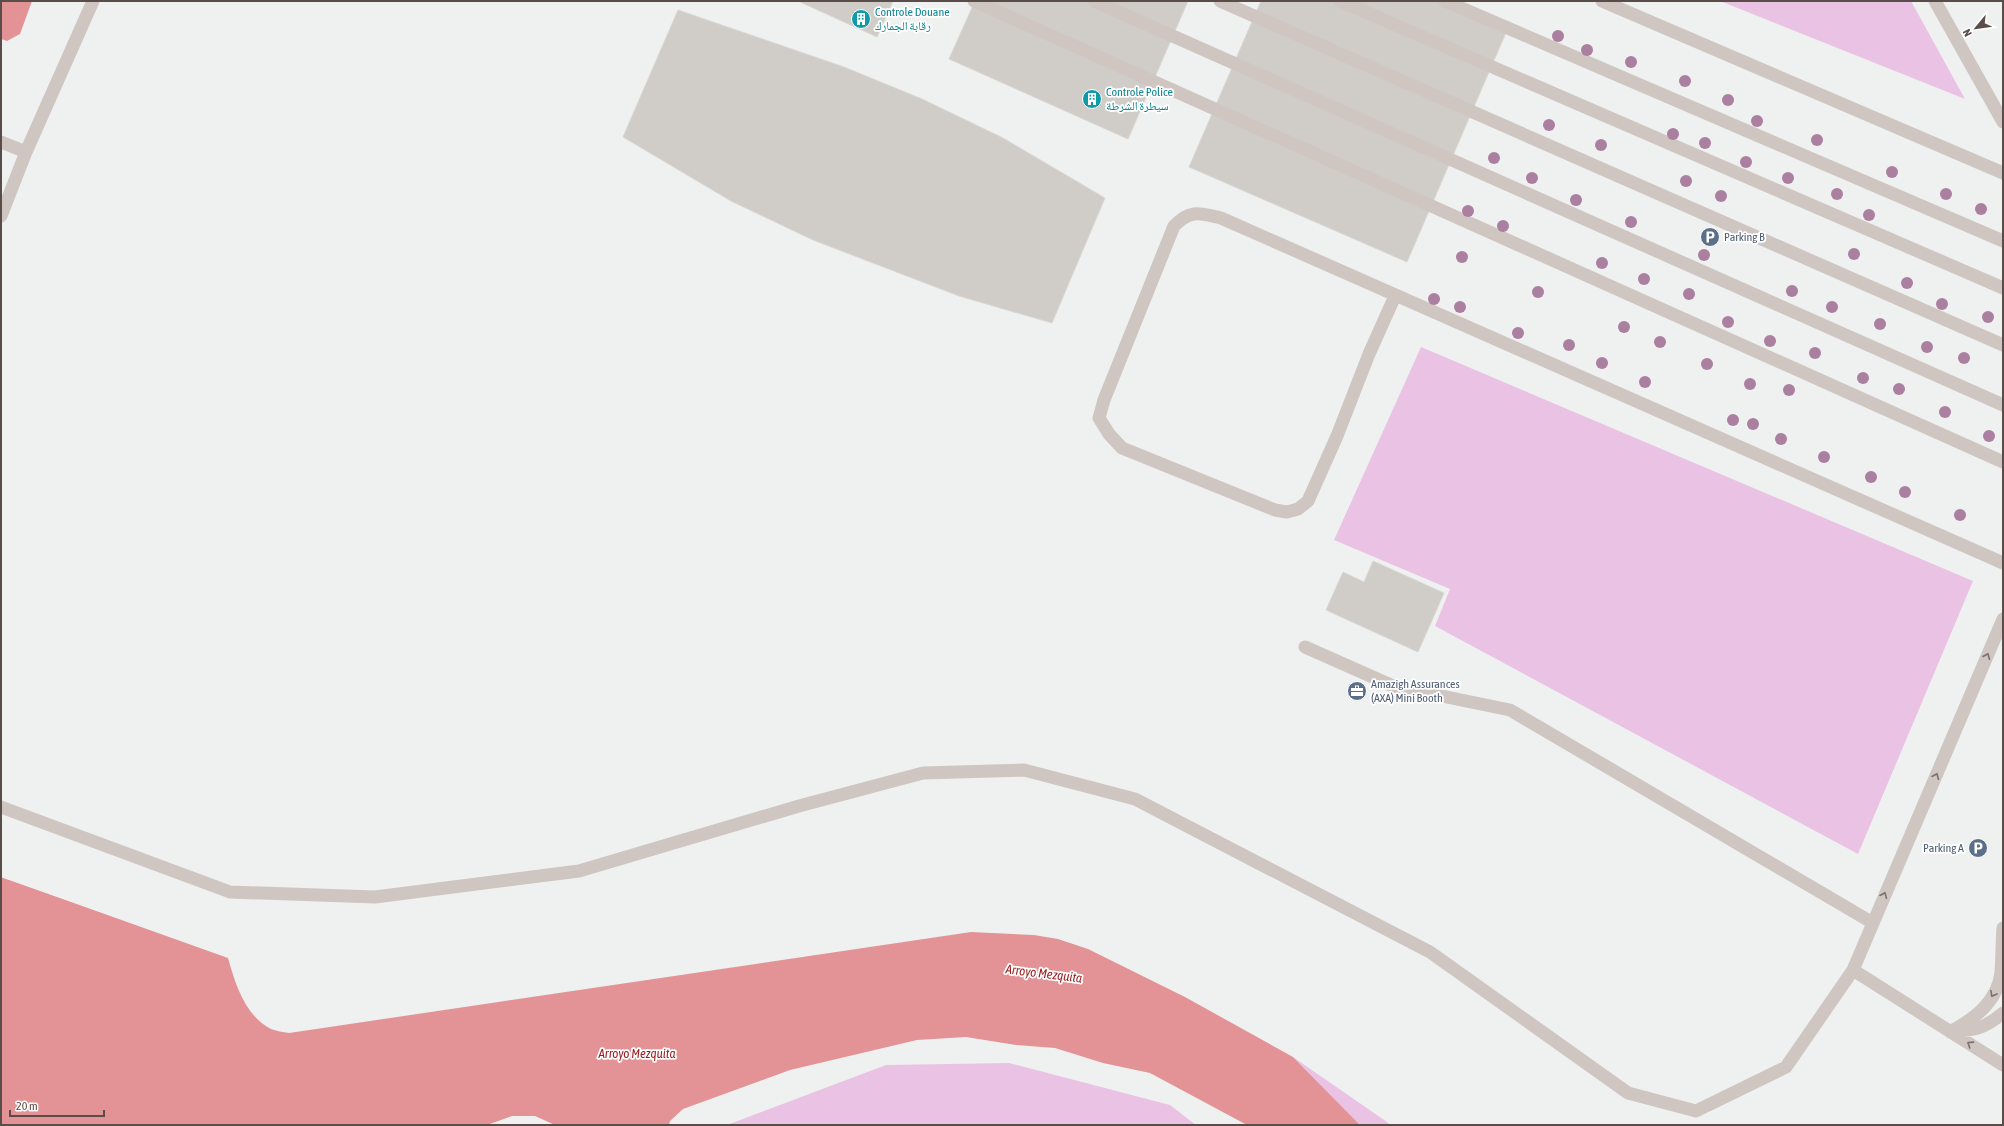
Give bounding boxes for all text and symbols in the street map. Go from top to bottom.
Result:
place label: Controle Douane رقابة الجمارك [875,5,950,33]
building icon: Controle Douane رقابة الجمارك [850,8,872,30]
north arrow [1956,8,1996,48]
text: N [1960,27,1974,39]
place label: Controle Police سيطرة الشرطة [1106,85,1173,113]
building icon: Controle Police سيطرة الشرطة [1081,88,1103,110]
parking icon: Parking B [1699,226,1721,248]
place label: Parking B [1724,230,1765,244]
one-way arrow [1982,653,1990,661]
place label: Amazigh Assurances (AXA) Mini Booth [1371,677,1460,705]
office icon: Amazigh Assurances (AXA) Mini Booth [1346,680,1368,702]
one-way arrow [1931,772,1939,779]
parking icon: Parking A [1967,837,1989,859]
place label: Parking A [1923,841,1964,855]
one-way arrow [1880,892,1888,899]
water label: Arroyo Mezquita [1004,961,1083,986]
one-way arrow [1990,990,1998,997]
one-way arrow [1967,1042,1974,1049]
water label: Arroyo Mezquita [598,1046,676,1061]
scale bar [10,1092,104,1118]
text: 20 m [16,1099,38,1113]

